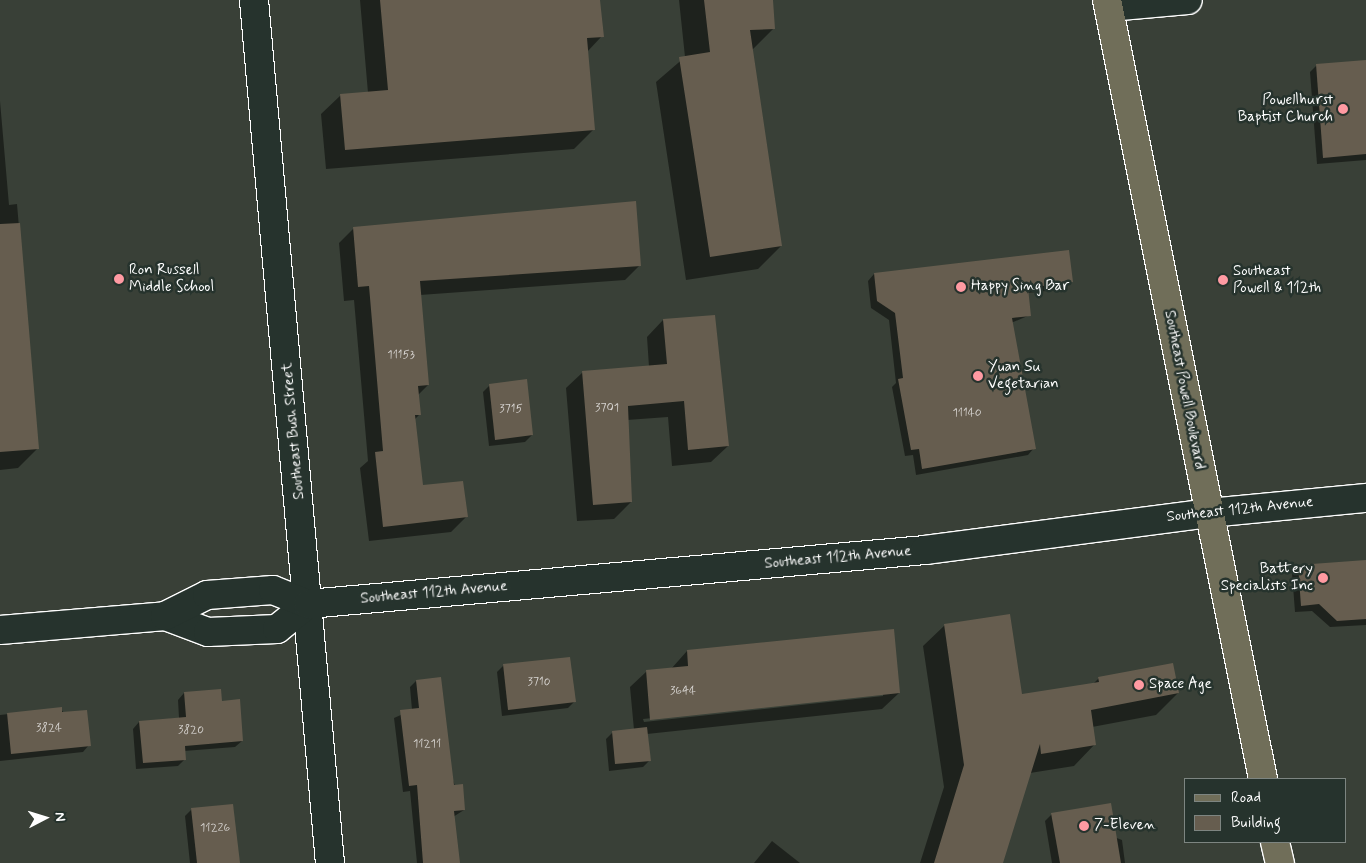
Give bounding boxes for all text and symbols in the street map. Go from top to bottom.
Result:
place label: Powellhurst Baptist Church [1238,91,1333,126]
marker: Powellhurst Baptist Church [1337,103,1349,115]
place label: Ron Russell Middle School [129,261,215,296]
place label: Southeast Powell & 112th [1233,262,1321,297]
marker: Ron Russell Middle School [113,273,125,285]
marker: Southeast Powell & 112th [1217,274,1229,286]
place label: Happy Sing Bar [971,278,1067,296]
marker: Happy Sing Bar [955,281,967,293]
street label: Southeast Powell Boulevard [1160,309,1208,471]
house number: 11153 [387,349,415,363]
place label: Yuan Su Vegetarian [988,358,1059,393]
street label: Southeast Bush Street [279,362,309,500]
marker: Yuan Su Vegetarian [972,370,984,382]
house number: 3701 [595,402,619,416]
house number: 3715 [499,403,523,417]
house number: 11140 [952,407,982,421]
street label: Southeast 112th Avenue [1166,493,1314,527]
street label: Southeast 112th Avenue [764,543,912,573]
place label: Battery Specialists Inc [1221,560,1313,595]
marker: Battery Specialists Inc [1317,572,1329,584]
street label: Southeast 112th Avenue [360,578,508,608]
house number: 3710 [528,676,550,690]
place label: Space Age [1149,676,1211,694]
marker: Space Age [1133,679,1145,691]
house number: 3644 [670,685,696,699]
house number: 3824 [36,722,62,736]
house number: 3820 [178,724,204,738]
house number: 11211 [413,738,441,752]
legend [1184,778,1346,843]
text: Road [1231,788,1261,808]
north arrow [20,793,70,843]
text: N [51,811,69,822]
text: Building [1231,813,1281,833]
place label: 7-Eleven [1094,817,1156,835]
marker: 7-Eleven [1078,820,1090,832]
house number: 11226 [200,822,230,836]

